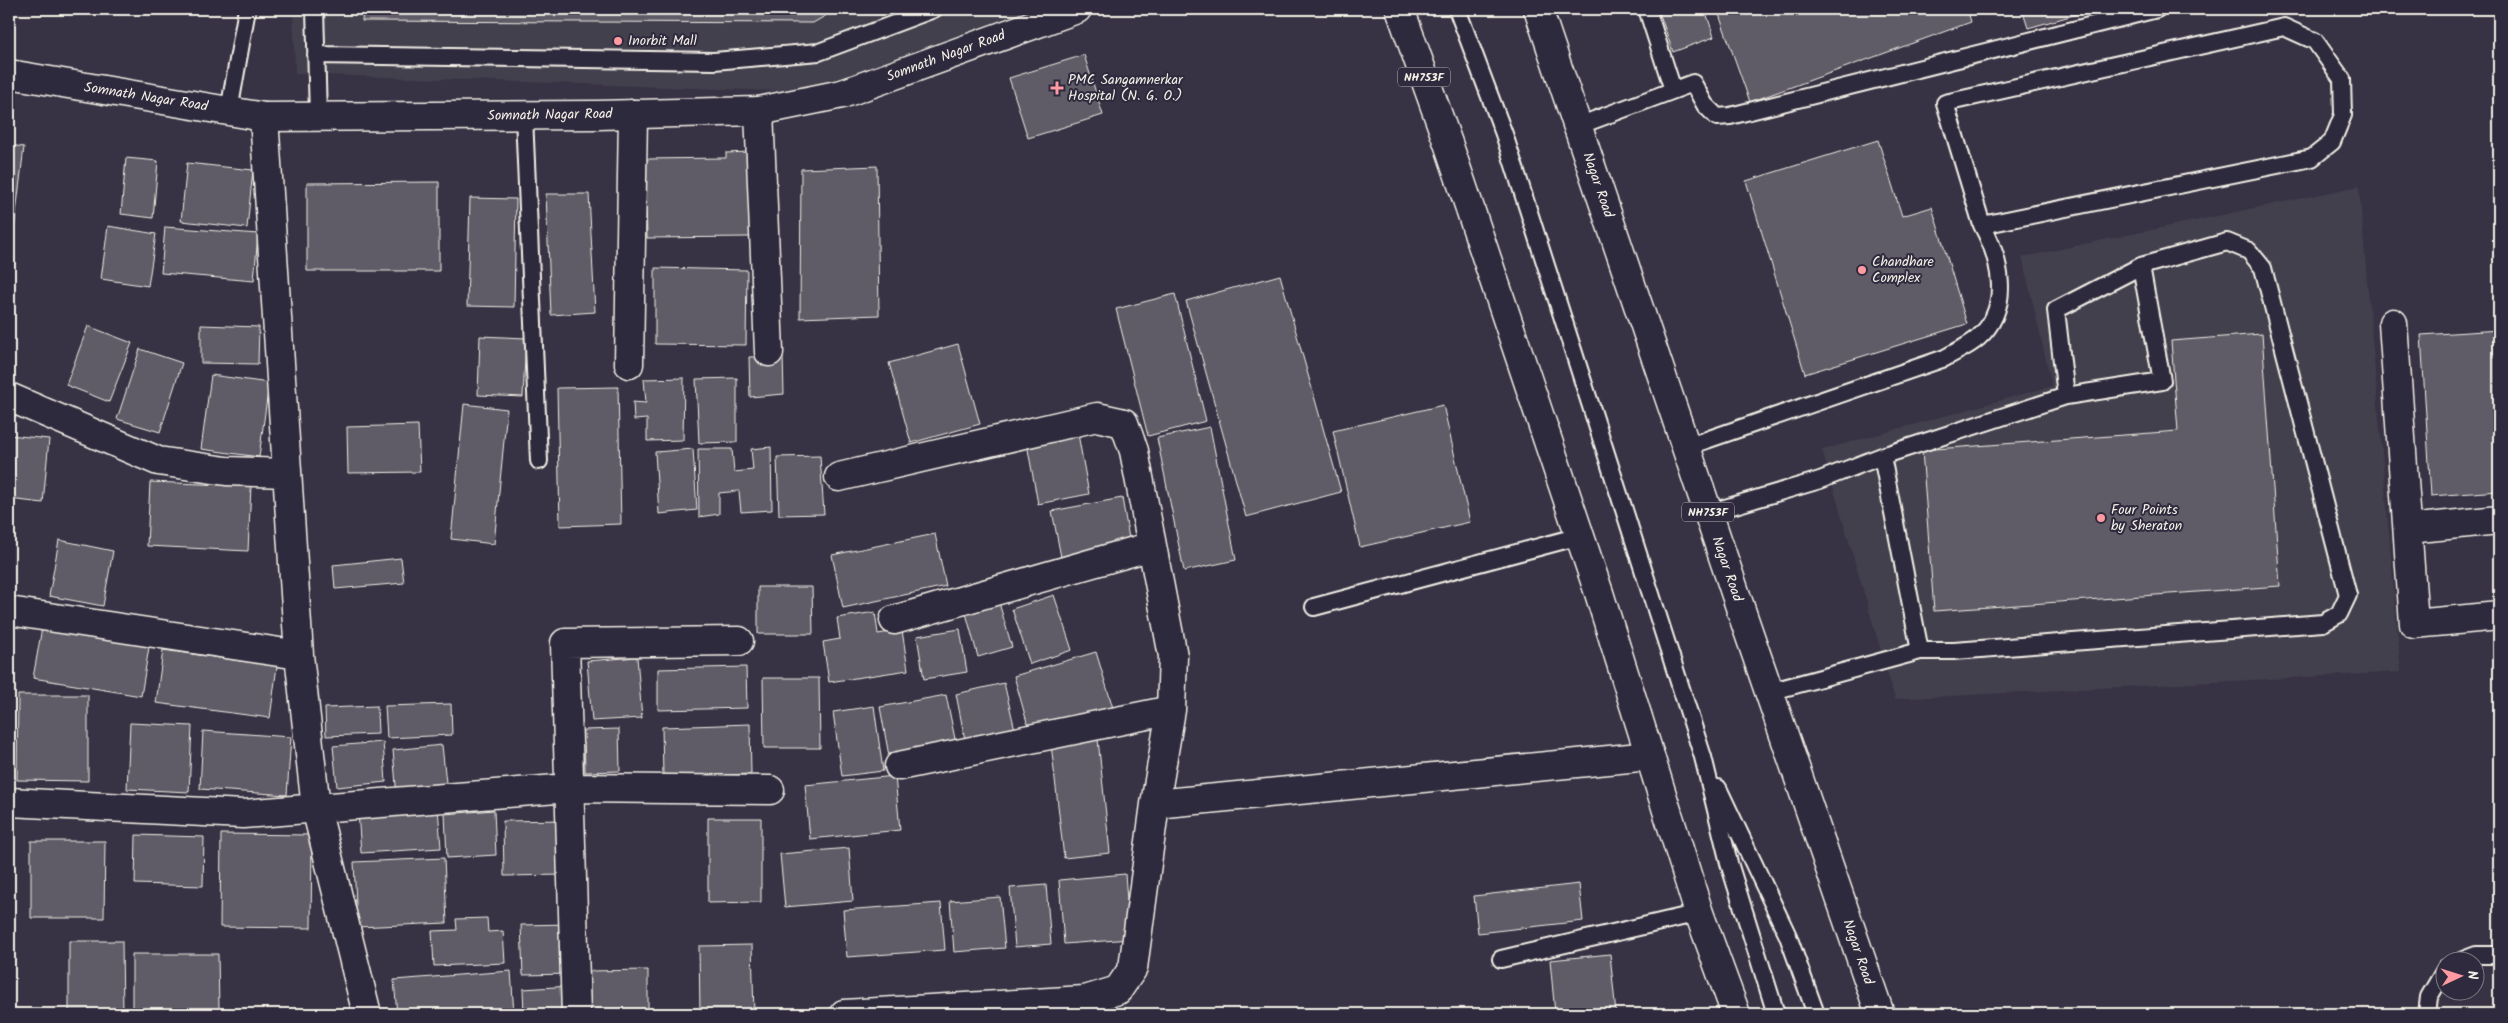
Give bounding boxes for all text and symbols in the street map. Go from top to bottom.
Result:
street label: Somnath Nagar Road [883,24,1009,88]
place label: Inorbit Mall [628,30,698,52]
marker: Inorbit Mall [612,35,624,47]
road number: NH753F [1398,68,1450,86]
place label: PMC Sangamnerkar Hospital (N. G. O.) [1068,69,1184,107]
street label: Somnath Nagar Road [83,76,210,118]
marker: PMC Sangamnerkar Hospital (N. G. O.) [1050,81,1064,95]
street label: Somnath Nagar Road [487,103,614,127]
street label: Nagar Road [1577,149,1620,221]
place label: Chandhare Complex [1872,251,1935,289]
marker: Chandhare Complex [1856,264,1868,276]
place label: Four Points by Sheraton [2111,499,2182,537]
road number: NH753F [1682,502,1734,522]
marker: Four Points by Sheraton [2095,512,2107,524]
street label: Nagar Road [1706,533,1749,605]
street label: Nagar Road [1837,916,1880,988]
north arrow [2436,950,2486,1000]
text: N [2461,970,2483,980]

